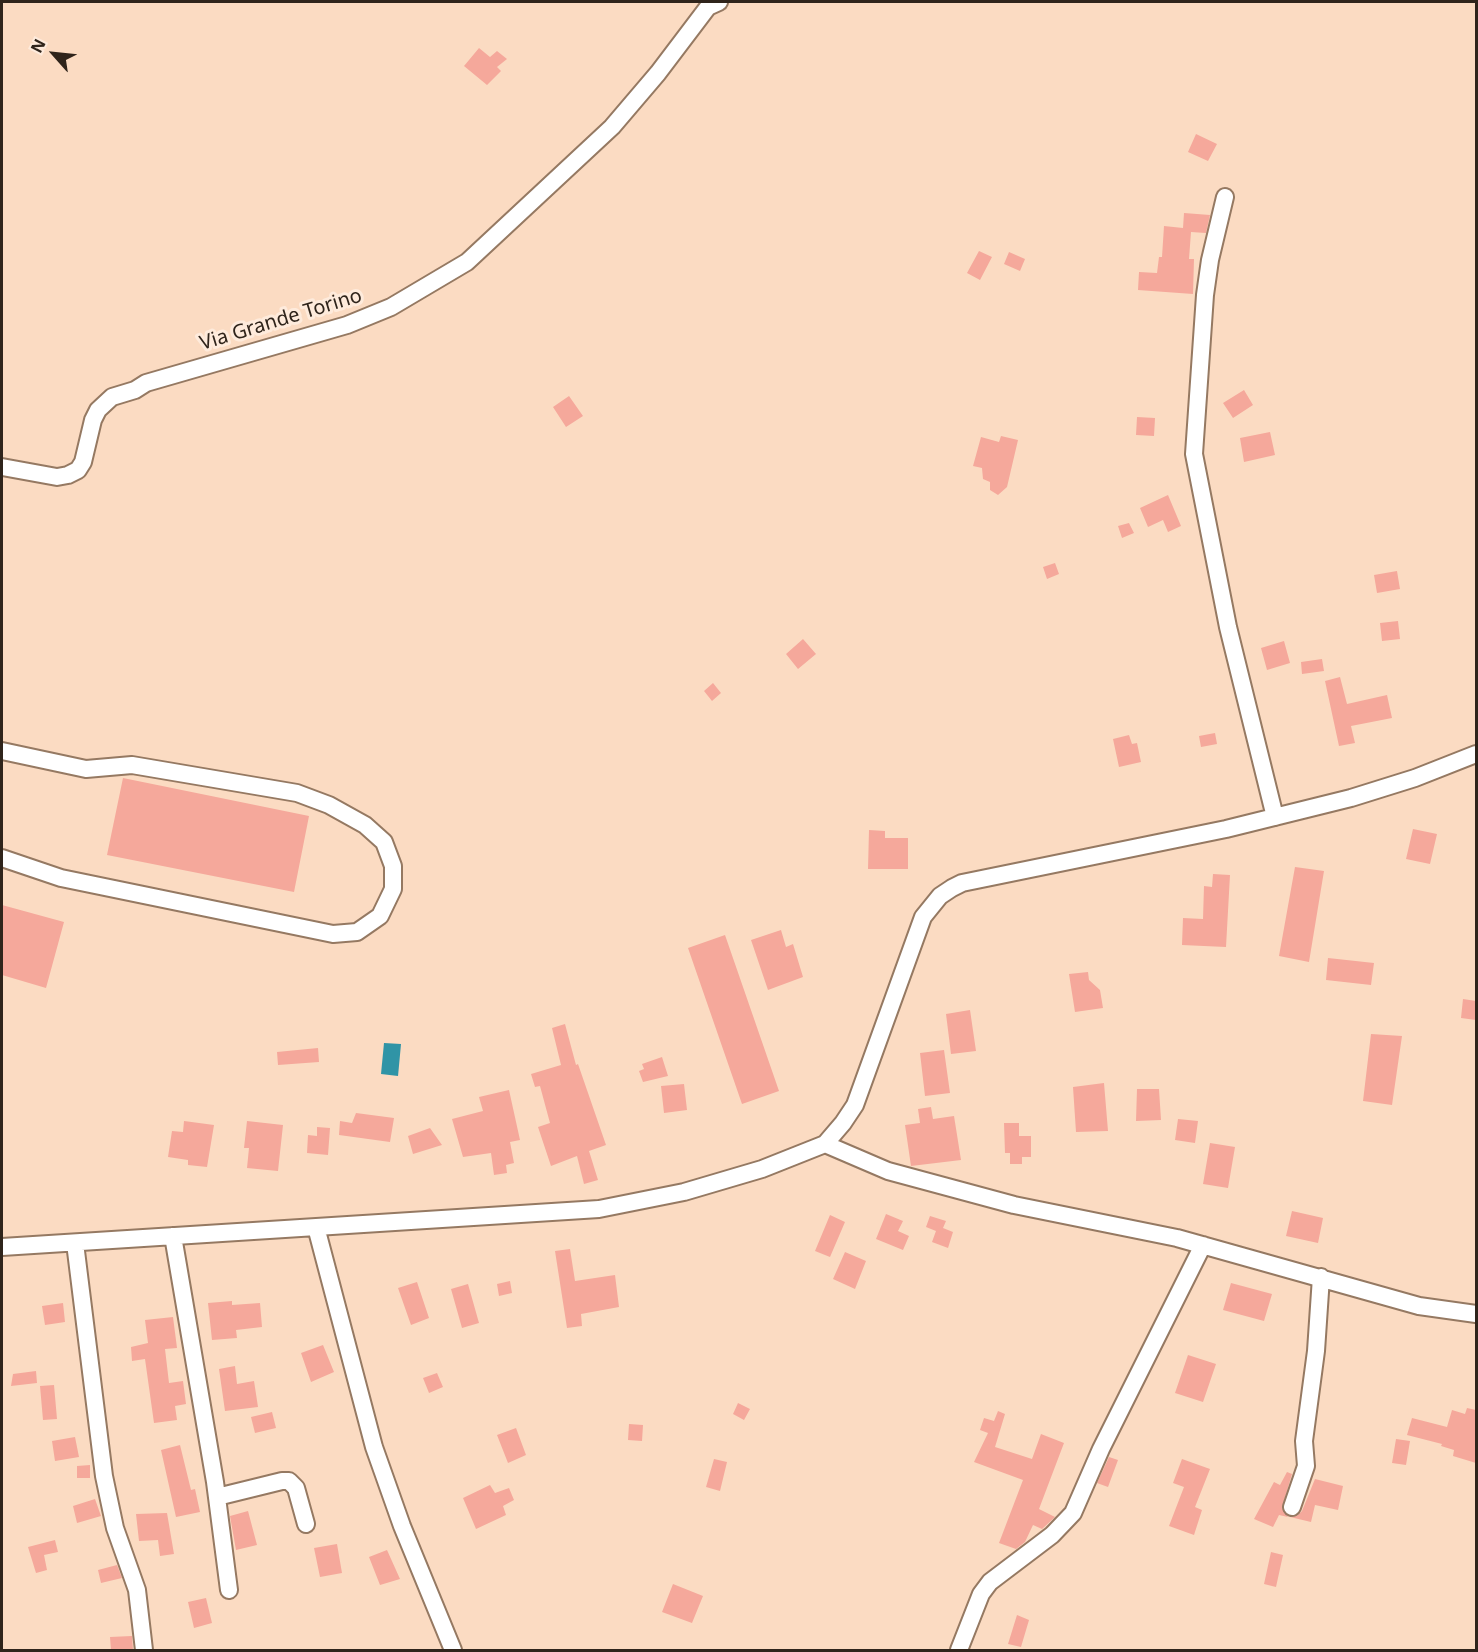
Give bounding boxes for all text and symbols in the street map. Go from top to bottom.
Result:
north arrow [24,24,84,84]
text: N [25,35,51,57]
street label: Via Grande Torino [197,284,365,356]

